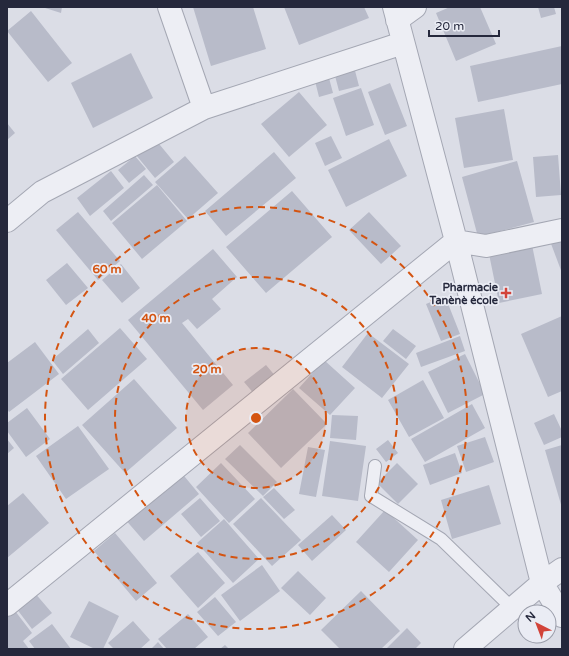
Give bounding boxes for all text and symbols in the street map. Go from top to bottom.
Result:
scale bar [429,12,499,38]
text: 20 m [435,19,464,33]
text: 60 m [92,262,122,276]
place label: Pharmacie Tanènè école [429,281,499,307]
marker: Pharmacie Tanènè école [501,288,511,298]
text: 40 m [141,311,171,325]
text: 20 m [192,362,222,376]
centre of rings [249,411,263,425]
north arrow [517,604,557,644]
text: N [523,609,538,625]

